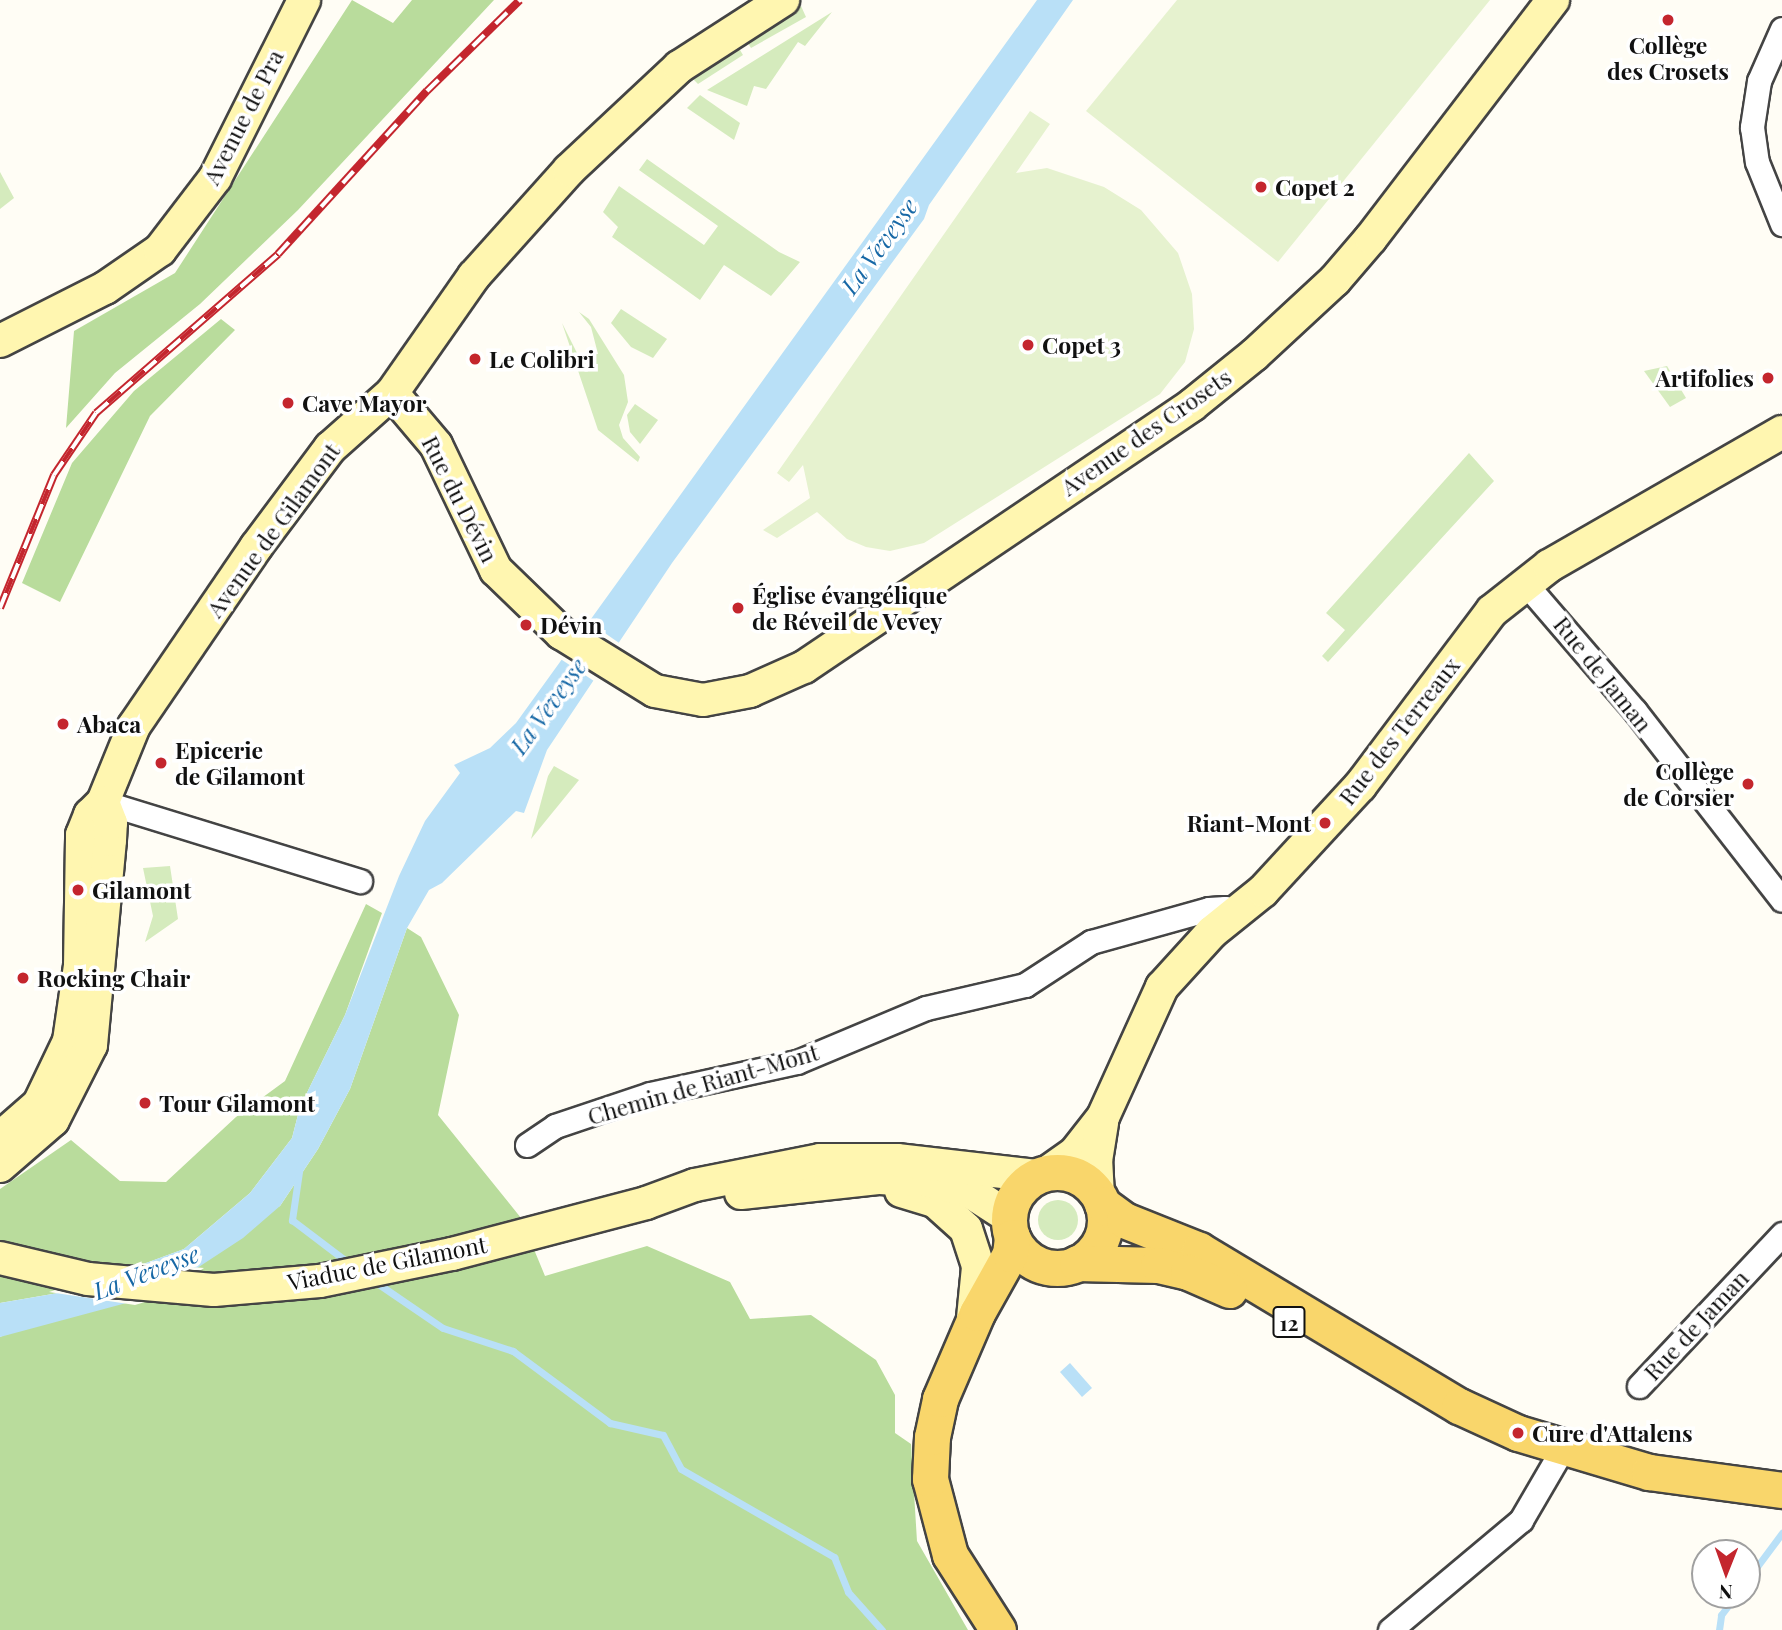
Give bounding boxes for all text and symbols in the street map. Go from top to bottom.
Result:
marker: Collège des Crosets [1660,12,1676,28]
place label: Collège des Crosets [1607,31,1729,85]
street label: Avenue de Pra [197,45,289,189]
place label: Copet 2 [1275,173,1355,201]
marker: Copet 2 [1253,179,1269,195]
water label: La Veveyse [835,193,923,299]
place label: Copet 3 [1042,331,1121,359]
marker: Copet 3 [1020,337,1036,353]
place label: Le Colibri [489,345,595,373]
marker: Le Colibri [467,351,483,367]
street label: Avenue des Crosets [1056,363,1236,501]
place label: Artifolies [1656,364,1754,392]
marker: Artifolies [1760,370,1776,386]
place label: Cave Mayor [302,389,426,417]
marker: Cave Mayor [280,395,296,411]
street label: Rue du Dévin [416,431,504,567]
street label: Avenue de Gilamont [201,438,345,622]
place label: Église évangélique de Réveil de Vevey [752,581,947,635]
marker: Église évangélique de Réveil de Vevey [730,600,746,616]
place label: Dévin [540,611,602,639]
street label: Rue de Jaman [1548,611,1658,737]
marker: Dévin [518,617,534,633]
street label: Rue des Terreaux [1333,652,1465,810]
water label: La Veveyse [504,653,592,759]
place label: Abaca [77,710,141,738]
marker: Abaca [55,716,71,732]
place label: Epicerie de Gilamont [175,736,305,790]
marker: Epicerie de Gilamont [153,755,169,771]
place label: Collège de Corsier [1623,757,1734,811]
marker: Collège de Corsier [1740,776,1756,792]
place label: Riant-Mont [1187,809,1311,837]
marker: Riant-Mont [1317,815,1333,831]
place label: Gilamont [92,876,191,904]
marker: Gilamont [70,882,86,898]
place label: Rocking Chair [37,964,190,992]
marker: Rocking Chair [15,970,31,986]
street label: Chemin de Riant-Mont [584,1038,822,1130]
place label: Tour Gilamont [159,1089,316,1117]
marker: Tour Gilamont [137,1095,153,1111]
street label: Viaduc de Gilamont [285,1230,489,1296]
water label: La Veveyse [89,1239,203,1305]
street label: Rue de Jaman [1638,1264,1754,1386]
road number: 12 [1272,1304,1306,1340]
place label: Cure d'Attalens [1532,1419,1693,1447]
marker: Cure d'Attalens [1510,1425,1526,1441]
north arrow [1691,1539,1761,1609]
text: N [1719,1580,1733,1606]

